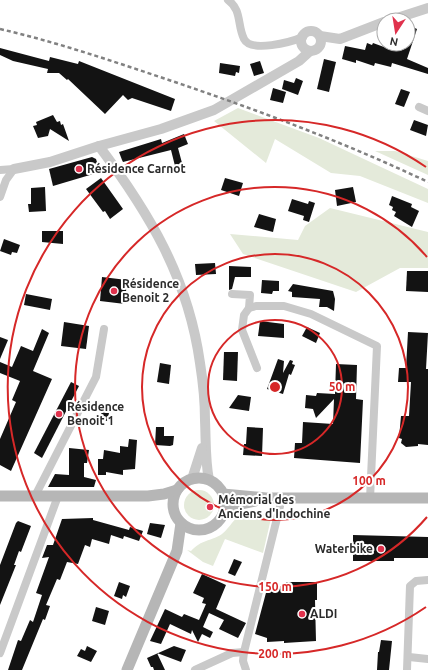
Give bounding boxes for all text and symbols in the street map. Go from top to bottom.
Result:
north arrow [376,12,416,52]
text: N [389,35,399,49]
place label: Résidence Carnot [87,162,186,175]
marker: Résidence Carnot [74,164,84,174]
place label: Résidence Benoit 2 [122,277,179,304]
marker: Résidence Benoit 2 [109,286,119,296]
centre of rings [268,380,282,394]
text: 50 m [329,380,355,393]
place label: Résidence Benoit 1 [67,400,124,427]
marker: Résidence Benoit 1 [54,409,64,419]
text: 100 m [352,474,386,487]
place label: Mémorial des Anciens d'Indochine [218,493,331,520]
marker: Mémorial des Anciens d'Indochine [205,502,215,512]
place label: Waterbike [315,542,373,555]
marker: Waterbike [376,544,386,554]
text: 150 m [258,580,292,593]
place label: ALDI [310,607,337,620]
marker: ALDI [297,609,307,619]
text: 200 m [258,647,292,660]

